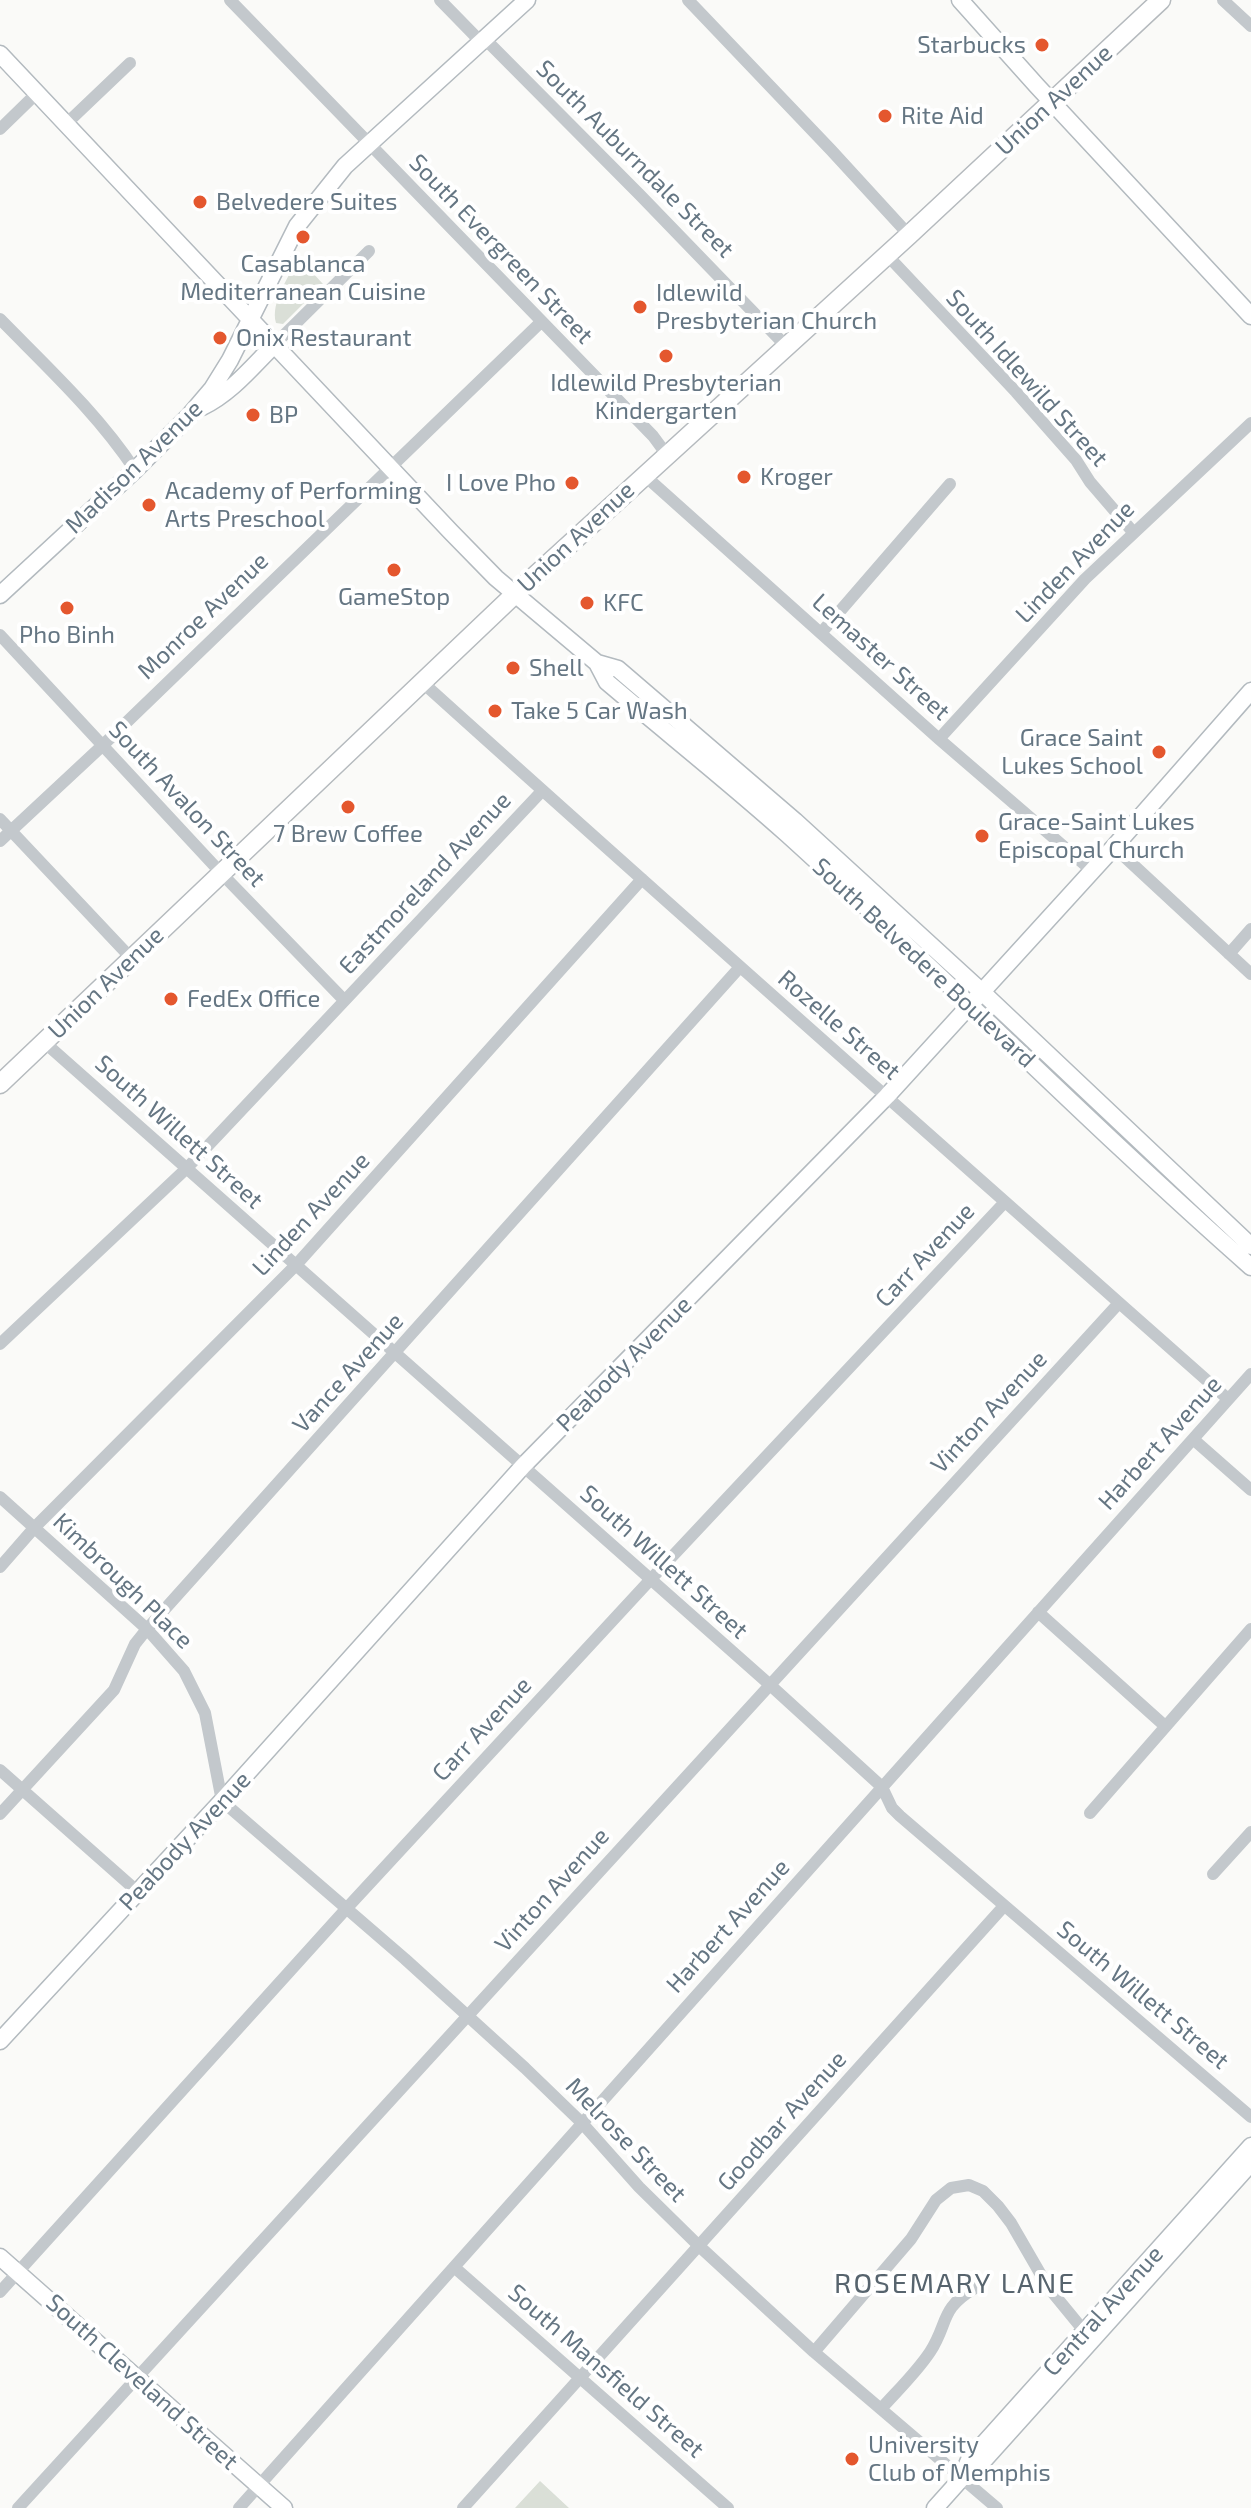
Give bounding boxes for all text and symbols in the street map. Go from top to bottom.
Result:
place label: Starbucks [917,31,1026,59]
marker: Starbucks [1033,36,1051,54]
street label: Union Avenue [990,39,1118,161]
street label: South Auburndale Street [530,54,740,264]
place label: Rite Aid [901,102,984,130]
marker: Rite Aid [876,107,894,125]
street label: South Evergreen Street [403,148,599,350]
place label: Belvedere Suites [216,188,397,216]
marker: Belvedere Suites [191,193,209,211]
marker: Casablanca Mediterranean Cuisine [294,228,312,246]
place label: Casablanca Mediterranean Cuisine [180,250,426,306]
place label: Idlewild Presbyterian Church [656,279,877,335]
street label: South Idlewild Street [940,284,1114,472]
marker: Idlewild Presbyterian Church [631,298,649,316]
place label: Onix Restaurant [236,324,412,352]
marker: Onix Restaurant [211,329,229,347]
marker: Idlewild Presbyterian Kindergarten [657,347,675,365]
place label: Idlewild Presbyterian Kindergarten [550,369,782,425]
street label: Madison Avenue [59,394,209,540]
place label: BP [269,401,298,429]
marker: BP [244,406,262,424]
place label: Kroger [760,463,833,491]
marker: Kroger [735,468,753,486]
place label: I Love Pho [446,469,556,497]
marker: I Love Pho [563,474,581,492]
street label: Union Avenue [512,476,640,598]
place label: Academy of Performing Arts Preschool [165,477,422,533]
street label: Linden Avenue [1010,495,1140,629]
marker: Academy of Performing Arts Preschool [140,496,158,514]
street label: Monroe Avenue [132,547,274,685]
marker: GameStop [385,561,403,579]
place label: GameStop [338,583,450,611]
street label: Lemaster Street [806,588,956,726]
place label: KFC [603,589,644,617]
marker: KFC [578,594,596,612]
marker: Pho Binh [58,599,76,617]
place label: Pho Binh [19,621,115,649]
place label: Shell [529,654,584,682]
marker: Shell [504,659,522,677]
place label: Take 5 Car Wash [511,697,688,725]
marker: Take 5 Car Wash [486,702,504,720]
street label: South Avalon Street [103,715,271,893]
place label: Grace Saint Lukes School [1001,724,1143,780]
marker: Grace Saint Lukes School [1150,743,1168,761]
street label: Eastmoreland Avenue [333,786,517,980]
marker: 7 Brew Coffee [339,798,357,816]
place label: Grace-Saint Lukes Episcopal Church [998,808,1195,864]
place label: 7 Brew Coffee [273,820,423,848]
marker: Grace-Saint Lukes Episcopal Church [973,827,991,845]
street label: South Belvedere Boulevard [807,852,1041,1074]
street label: Union Avenue [42,921,170,1045]
street label: Rozelle Street [772,964,906,1086]
place label: FedEx Office [187,985,320,1013]
marker: FedEx Office [162,990,180,1008]
street label: South Willett Street [89,1049,269,1215]
street label: Linden Avenue [246,1146,376,1282]
street label: Carr Avenue [869,1197,981,1313]
street label: Peabody Avenue [550,1290,698,1438]
street label: Vance Avenue [287,1307,409,1439]
street label: Vinton Avenue [925,1345,1053,1479]
street label: Harbert Avenue [1092,1370,1228,1516]
street label: South Willett Street [574,1479,754,1645]
street label: Kimbrough Place [47,1507,199,1655]
street label: Carr Avenue [426,1671,538,1787]
street label: Peabody Avenue [113,1765,257,1917]
street label: Vinton Avenue [489,1822,615,1958]
street label: Harbert Avenue [660,1853,796,1999]
street label: South Willett Street [1051,1915,1235,2075]
street label: Goodbar Avenue [712,2045,852,2197]
street label: Melrose Street [560,2072,692,2208]
street label: Central Avenue [1037,2240,1169,2382]
district label: ROSEMARY LANE [834,2267,1076,2301]
street label: South Mansfield Street [502,2278,710,2464]
street label: South Cleveland Street [40,2288,244,2476]
place label: University Club of Memphis [868,2431,1051,2487]
marker: University Club of Memphis [843,2450,861,2468]

